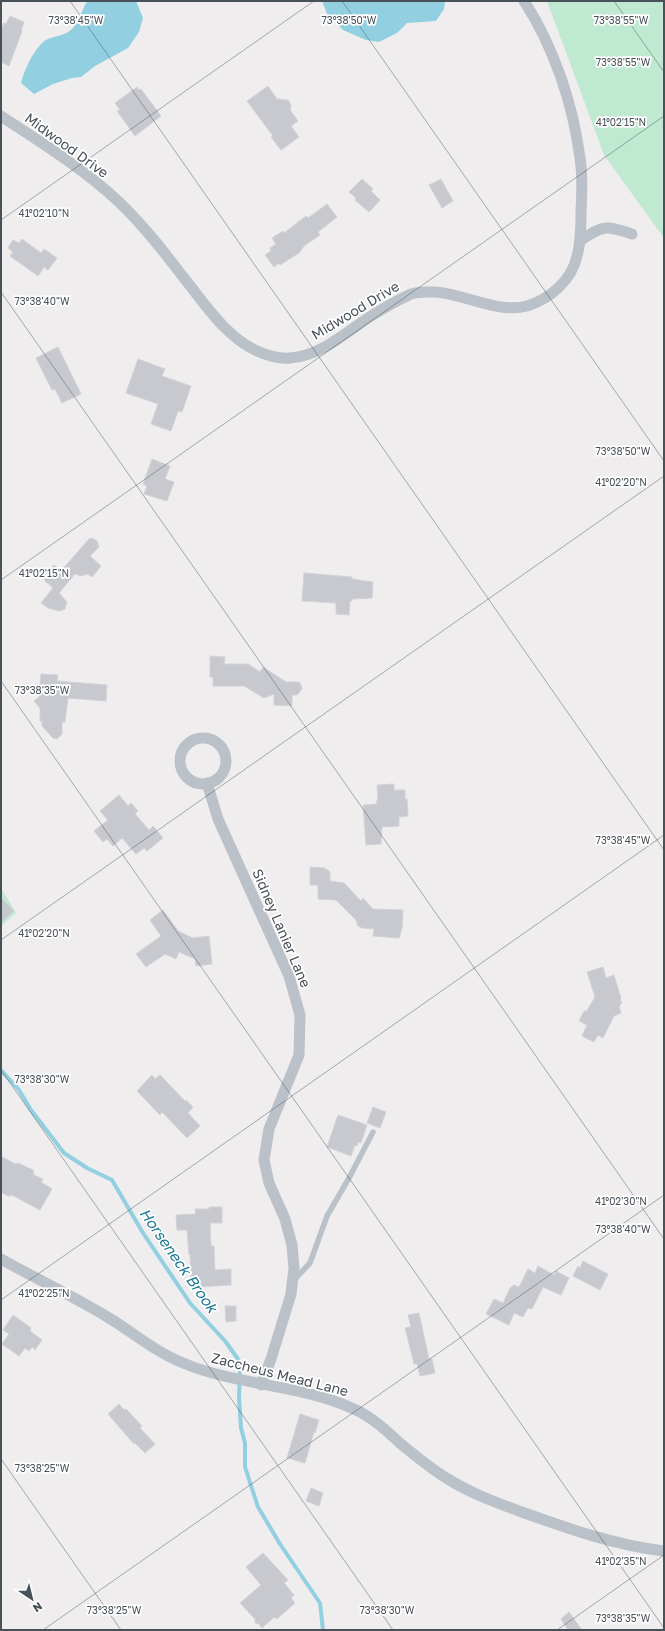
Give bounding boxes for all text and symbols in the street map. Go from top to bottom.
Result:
text: 73°38'45"W [49,14,104,26]
text: 73°38'50"W [322,14,377,26]
text: 73°38'55"W [594,14,649,26]
text: 73°38'55"W [596,56,651,68]
street label: Midwood Drive [22,109,112,181]
text: 41°02'15"N [596,116,646,128]
text: 41°02'10"N [19,207,69,219]
street label: Midwood Drive [308,277,402,343]
text: 73°38'40"W [14,295,70,307]
text: 73°38'50"W [596,445,651,457]
text: 41°02'20"N [595,476,647,488]
text: 41°02'15"N [19,567,69,579]
text: 73°38'35"W [15,684,70,696]
text: 73°38'45"W [596,834,651,846]
street label: Sidney Lanier Lane [249,866,315,990]
text: 41°02'20"N [18,927,70,939]
text: 73°38'30"W [15,1073,70,1085]
text: 41°02'30"N [595,1195,647,1207]
water label: Horseneck Brook [136,1204,223,1317]
text: 73°38'40"W [595,1223,651,1235]
text: 41°02'25"N [18,1287,70,1299]
street label: Zaccheus Mead Lane [210,1349,350,1399]
text: 73°38'25"W [15,1462,70,1474]
text: 41°02'35"N [595,1555,647,1567]
north arrow [12,1579,52,1619]
text: N [31,1600,45,1615]
text: 73°38'25"W [87,1604,142,1616]
text: 73°38'30"W [360,1604,415,1616]
text: 73°38'35"W [596,1612,651,1624]

